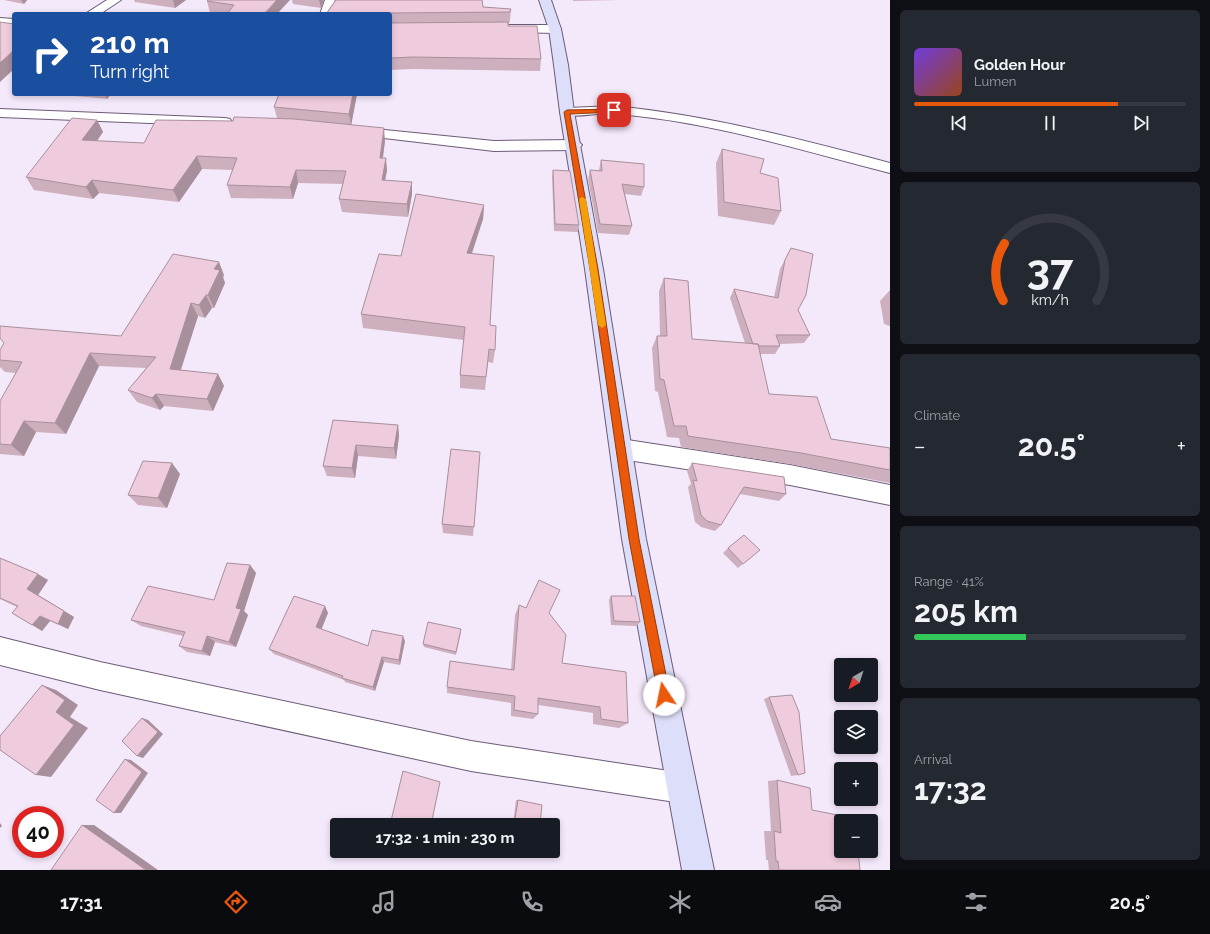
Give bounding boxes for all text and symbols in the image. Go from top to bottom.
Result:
text: 210 m [90,27,170,60]
icon: right [24,28,76,80]
text: Golden Hour [974,56,1065,74]
text: Turn right [90,61,169,82]
text: Lumen [974,74,1016,89]
pin [597,93,631,127]
icon: arrive [603,99,625,121]
icon: previous [948,112,970,134]
icon: pause [1039,112,1061,134]
icon: next [1130,112,1152,134]
text: 37 [1027,245,1074,294]
text: km/h [1031,292,1069,308]
text: Climate [914,408,960,423]
text: 20.5° [1018,428,1085,463]
text: − [914,433,926,459]
text: + [1177,433,1186,459]
text: Range · 41% [914,574,984,589]
text: 205 km [914,594,1018,629]
north arrow [834,658,878,702]
map controls [834,658,878,858]
position arrow [643,674,685,716]
button: layers [834,710,878,754]
text: Arrival [914,752,952,767]
button: + [834,762,878,806]
text: 17:32 [914,772,987,807]
speed limit sign: 40 [12,806,64,858]
button: − [834,814,878,858]
text: 17:32 · 1 min · 230 m [376,829,514,847]
icon: directions [222,888,250,916]
icon: music [370,888,398,916]
icon: phone [518,888,546,916]
icon: climate [666,888,694,916]
icon: car [814,888,842,916]
icon: filters [962,888,990,916]
text: 17:31 [60,892,102,913]
text: 20.5° [1110,892,1150,913]

